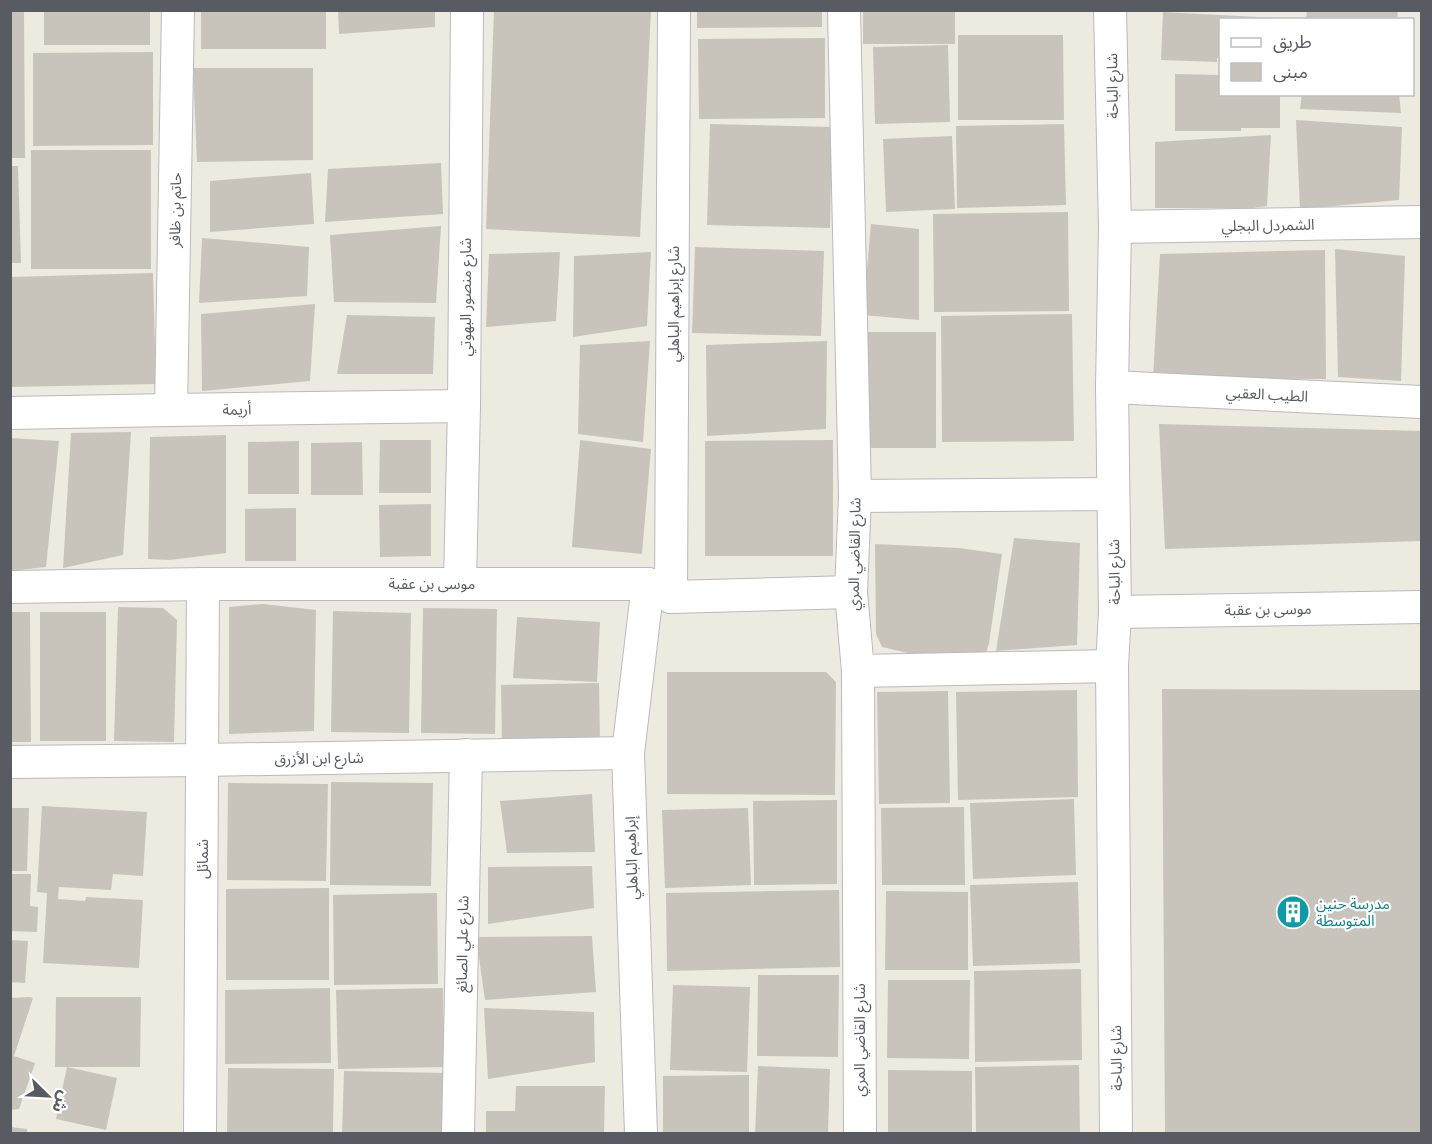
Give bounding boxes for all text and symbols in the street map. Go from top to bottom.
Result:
legend [1219,18,1414,96]
text: طريق [1273,31,1312,53]
street label: شارع الباحة [1103,53,1125,119]
text: مبنى [1273,61,1308,83]
street label: حاتم بن ظافر [166,172,187,249]
street label: الشمردل البجلي [1221,216,1315,238]
street label: شارع منصور البهوتي [457,237,478,356]
street label: شارع إبراهيم الباهلي [665,245,686,362]
street label: الطيب العقبي [1225,383,1309,408]
street label: أريمة [222,400,252,419]
street label: شارع القاضي المري [845,497,867,611]
street label: شارع الباحة [1105,539,1127,605]
street label: موسى بن عقبة [388,575,476,593]
street label: موسى بن عقبة [1224,600,1312,619]
street label: شارع ابن الأزرق [274,749,364,771]
street label: إبراهيم الباهلي [621,815,644,900]
street label: شمائل [194,839,212,879]
building icon: مدرسة حنين المتوسطة [1275,894,1311,930]
street label: شارع علي الصائغ [453,895,475,993]
place label: مدرسة حنين المتوسطة [1316,895,1390,930]
street label: شارع القاضي المري [851,983,872,1097]
street label: شارع الباحة [1107,1025,1129,1091]
north arrow [18,1066,78,1126]
text: ش [48,1088,74,1116]

